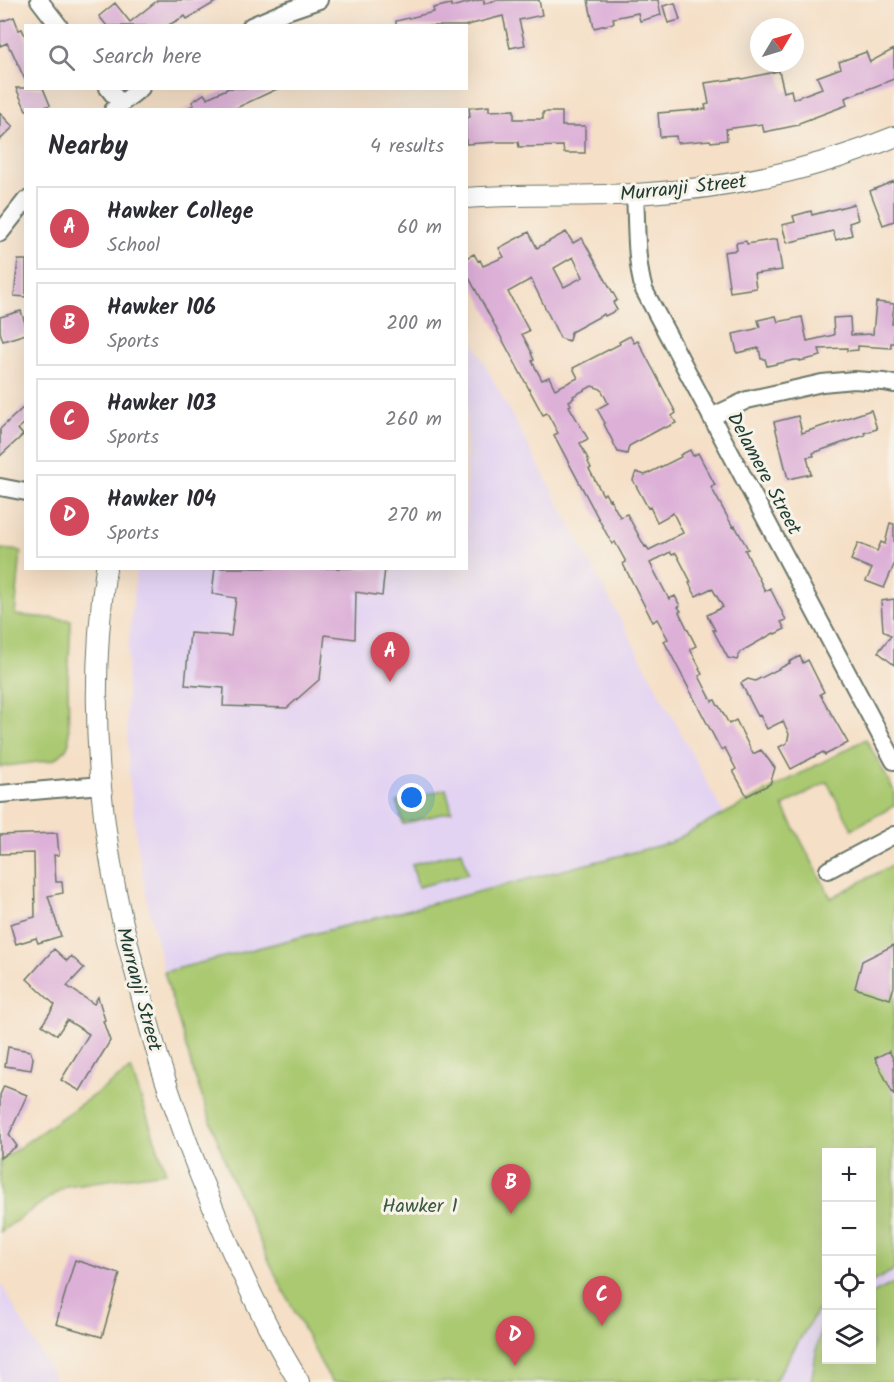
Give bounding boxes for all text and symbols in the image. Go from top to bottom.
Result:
north arrow [750,18,804,72]
search box [24,24,468,90]
text: Search here [93,40,201,75]
icon: search [45,41,78,74]
text: Nearby [48,126,128,168]
text: 4 results [370,131,444,163]
street label: Murranji Street [618,166,748,212]
text: Hawker College [107,195,254,230]
text: A [63,212,76,244]
text: 60 m [397,212,442,244]
text: School [107,230,160,262]
text: Hawker 106 [107,291,216,326]
text: B [63,308,76,340]
text: 200 m [386,308,442,340]
text: Sports [107,326,159,358]
text: Hawker 103 [107,387,216,422]
text: C [63,404,76,436]
text: 260 m [385,404,442,436]
street label: Delamere Street [717,407,809,541]
text: Sports [107,422,159,454]
text: Hawker 104 [107,483,216,518]
text: D [63,500,76,532]
text: 270 m [387,500,442,532]
text: Sports [107,518,159,550]
pin: A [370,632,410,682]
your location [397,783,426,812]
street label: Murranji Street [106,924,170,1055]
map controls [822,1148,876,1364]
button: + [822,1148,876,1202]
pin: B [492,1164,530,1214]
park label: Hawker 1 [382,1191,458,1223]
button: − [822,1202,876,1256]
button: locate [822,1256,876,1310]
pin: C [582,1276,622,1326]
button: layers [822,1310,876,1364]
pin: D [496,1316,534,1366]

